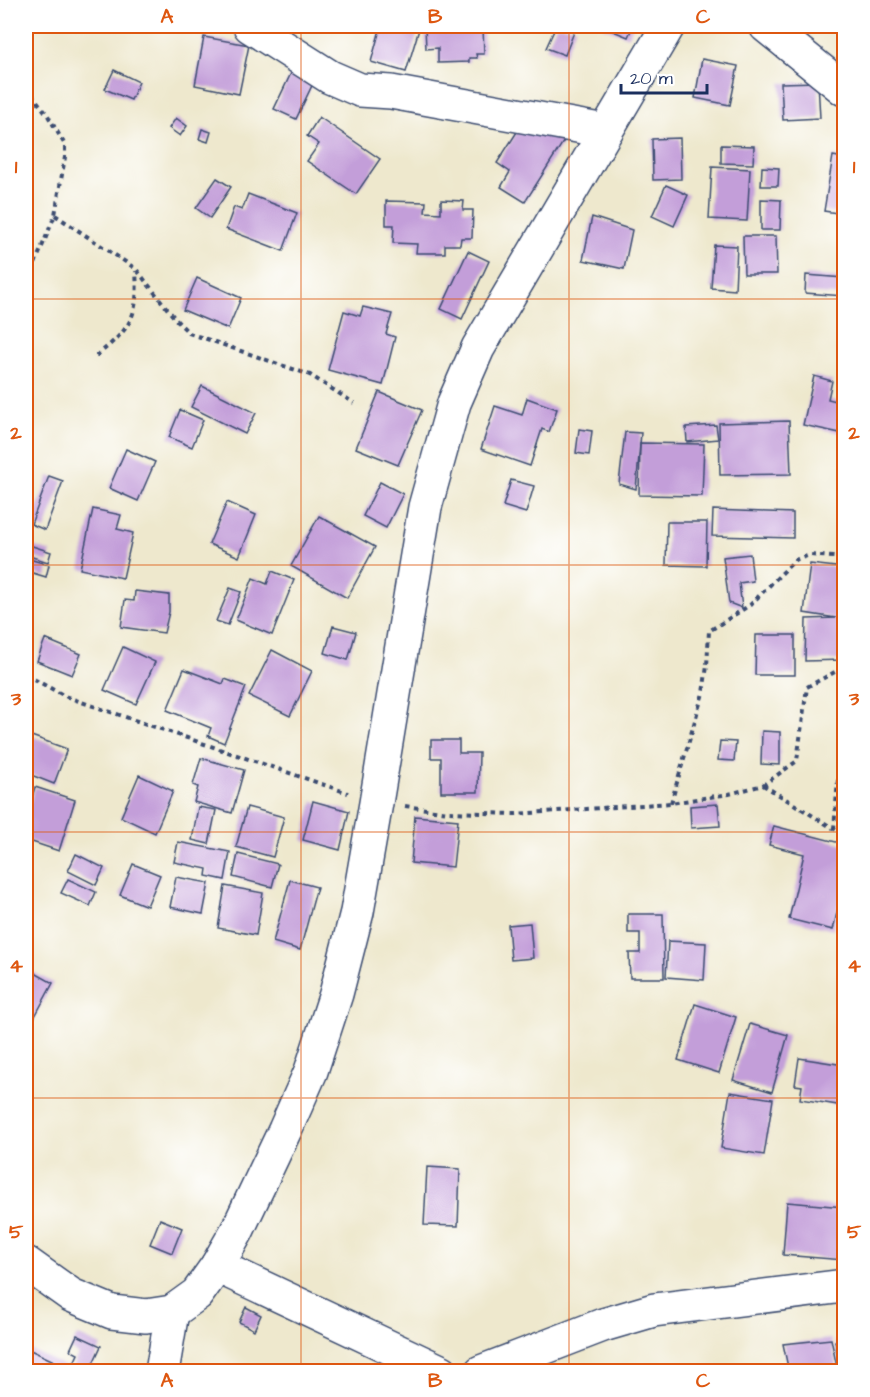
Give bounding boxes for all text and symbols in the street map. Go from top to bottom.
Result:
text: A [161,3,174,31]
text: B [428,3,443,31]
text: C [696,3,711,31]
scale bar [621,57,706,95]
text: 20 m [630,66,673,91]
text: 1 [15,153,18,181]
text: 1 [853,153,856,181]
text: 2 [9,419,22,447]
text: 2 [847,419,860,447]
text: 3 [10,685,22,713]
text: 3 [848,685,860,713]
text: 4 [9,952,23,980]
text: 4 [847,952,861,980]
text: 5 [9,1218,24,1246]
text: 5 [847,1218,862,1246]
text: A [161,1367,174,1395]
text: B [428,1367,443,1395]
text: C [696,1367,711,1395]

